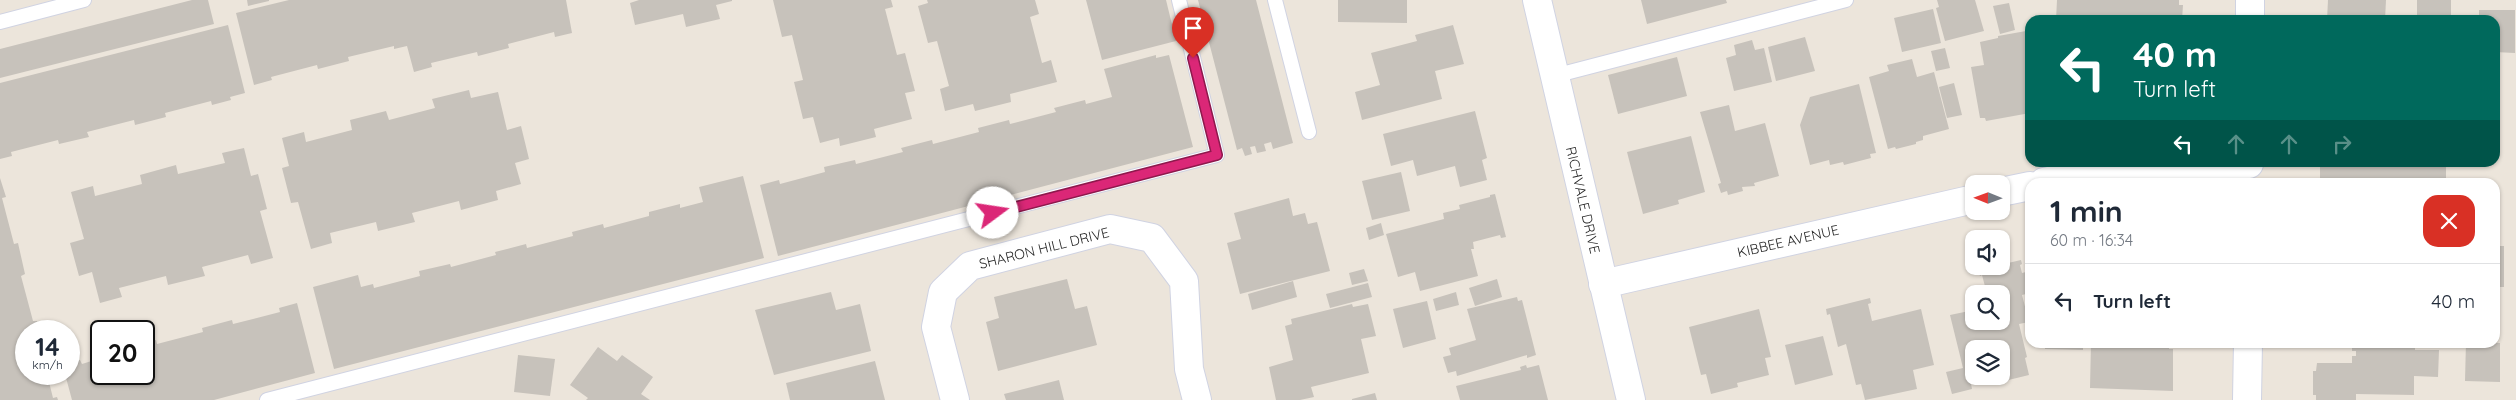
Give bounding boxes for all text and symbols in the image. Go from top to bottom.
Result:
pin [1172,7,1214,58]
icon: arrive [1179,14,1207,42]
text: 40 m [2133,32,2217,76]
icon: left [2050,35,2115,100]
text: Turn left [2133,75,2216,103]
icon: left [2169,130,2197,158]
icon: ahead [2222,130,2250,158]
icon: ahead [2275,130,2303,158]
icon: right [2328,130,2356,158]
street label: RICHVALE DRIVE [1562,145,1604,255]
north arrow [1965,175,2010,220]
map controls [1965,175,2010,385]
position arrow [966,186,1018,238]
text: 1 min [2050,192,2123,230]
button: close [2423,195,2475,247]
street label: KIBBEE AVENUE [1735,221,1841,261]
street label: SHARON HILL DRIVE [977,223,1111,273]
button: sound [1965,230,2010,275]
text: 60 m · 16:34 [2050,230,2133,250]
button: search [1965,285,2010,330]
icon: left [2050,287,2078,315]
text: Turn left [2093,289,2171,313]
text: 40 m [2431,289,2475,313]
speed limit sign: 20 [90,320,155,385]
text: 14 [35,331,60,362]
button: layers [1965,340,2010,385]
text: km/h [32,357,63,372]

